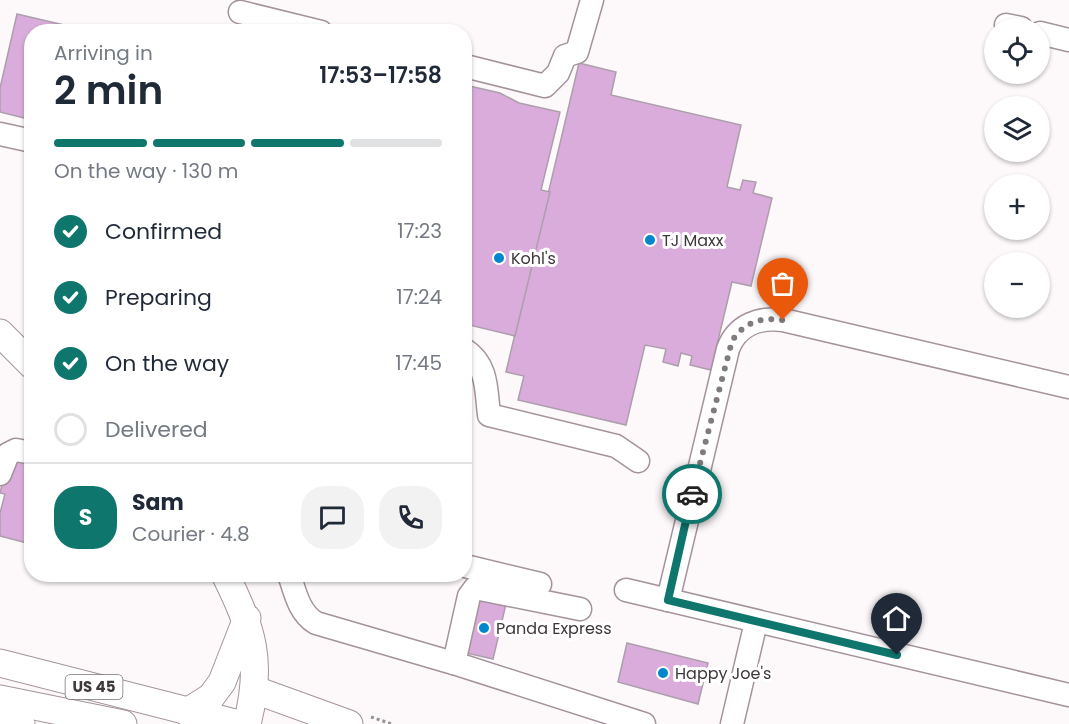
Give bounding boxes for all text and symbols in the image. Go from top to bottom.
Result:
map controls [984,18,1050,318]
button: locate [984,18,1050,84]
text: Arriving in [54,39,153,67]
text: 17:53–17:58 [319,60,442,91]
text: 2 min [54,63,163,118]
button: layers [984,96,1050,162]
text: On the way · 130 m [54,157,238,185]
button: + [984,174,1050,240]
icon: check [54,215,87,248]
text: Confirmed [105,216,222,247]
text: 17:23 [397,217,442,245]
place label: TJ Maxx [662,229,724,252]
marker: TJ Maxx [643,233,657,247]
place label: Kohl's [511,247,556,270]
marker: Kohl's [492,251,506,265]
button: − [984,252,1050,318]
pin [757,258,808,320]
icon: bag [766,267,799,300]
icon: check [54,281,87,314]
text: Preparing [105,282,212,313]
text: 17:24 [396,283,442,311]
icon: check [54,347,87,380]
text: On the way [105,348,229,379]
text: 17:45 [395,349,442,377]
text: Delivered [105,414,208,445]
courier [662,464,722,524]
icon: car [676,478,709,511]
button: chat [301,486,364,549]
button: phone [379,486,442,549]
text: Sam [132,487,184,518]
text: S [79,502,92,533]
text: Courier · 4.8 [132,520,250,548]
pin [871,593,922,655]
icon: home [880,602,913,635]
place label: Panda Express [496,617,612,640]
marker: Panda Express [477,621,491,635]
place label: Happy Joe's [675,662,771,685]
marker: Happy Joe's [656,666,670,680]
road number: US 45 [66,675,122,699]

